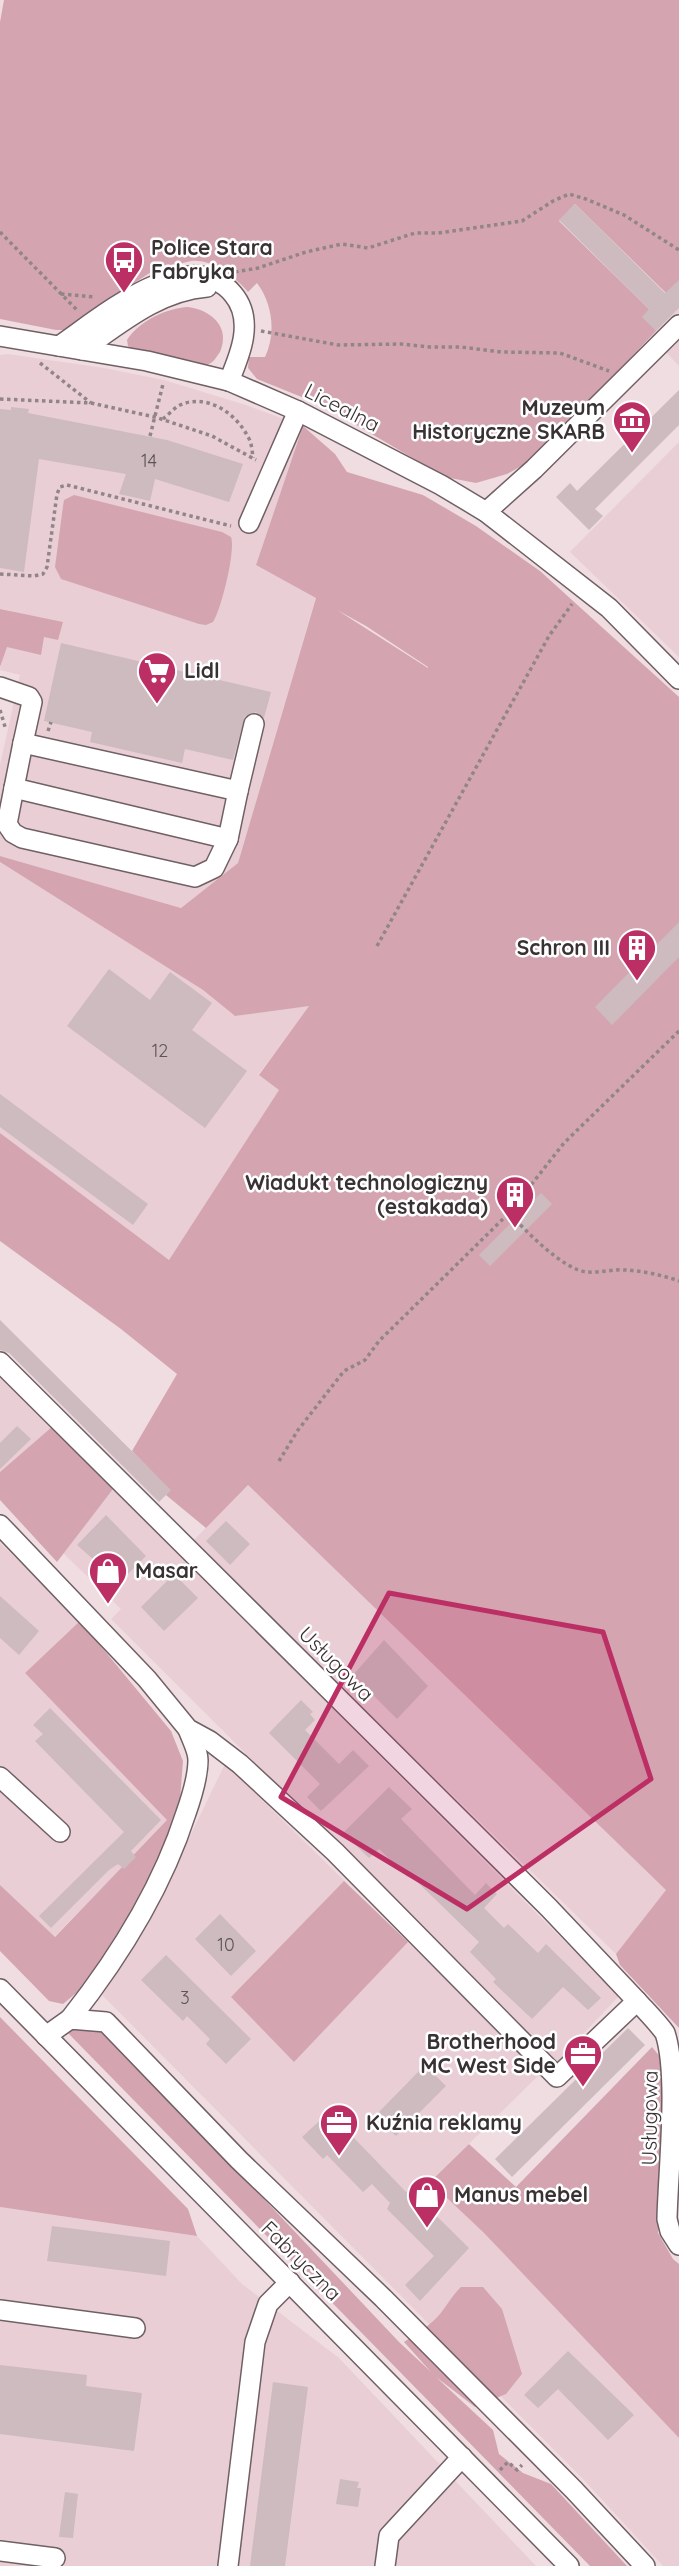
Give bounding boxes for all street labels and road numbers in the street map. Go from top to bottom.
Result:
street label: Licealna [301,377,384,437]
street label: Usługowa [294,1620,380,1706]
street label: Usługowa [635,2070,663,2166]
street label: Fabryczna [256,2215,347,2306]

